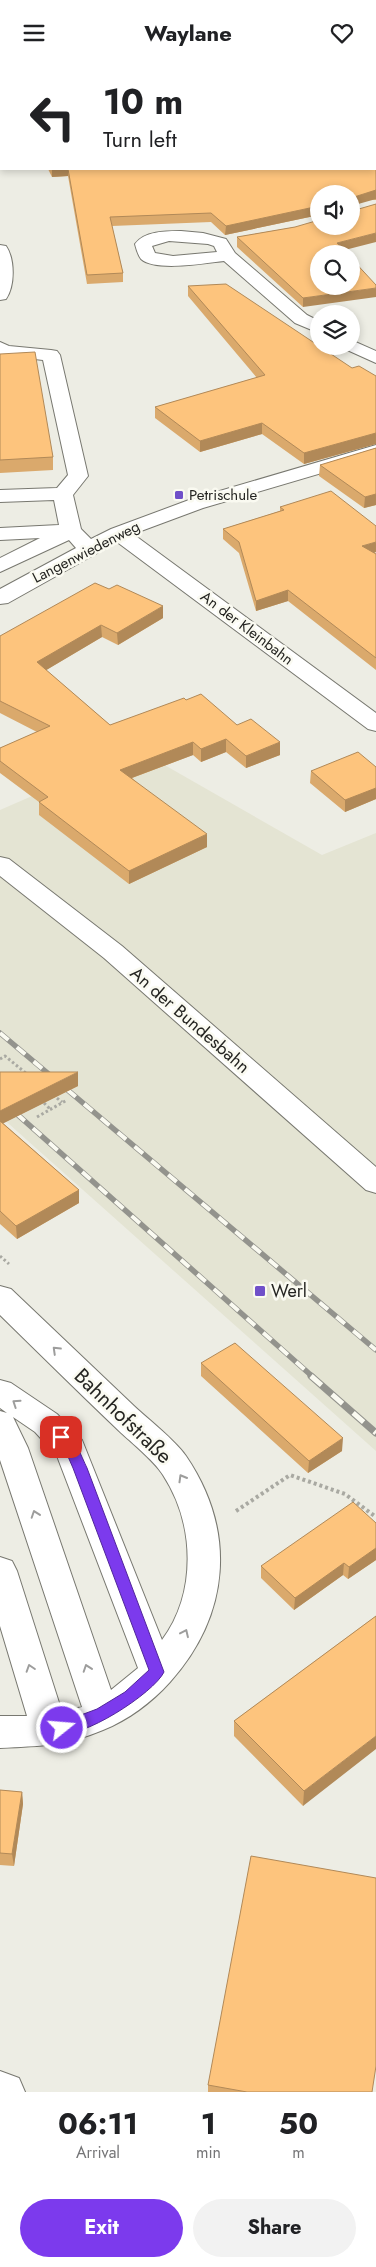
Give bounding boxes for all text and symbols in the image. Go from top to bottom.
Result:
text: Waylane [144,17,232,49]
icon: menu [20,19,48,47]
icon: heart [328,19,356,47]
text: 10 m [103,77,183,127]
icon: left [20,85,85,150]
text: Turn left [103,123,177,155]
map controls [310,185,360,355]
button: sound [310,185,360,235]
button: search [310,245,360,295]
button: layers [310,305,360,355]
place label: Petrischule [189,484,258,506]
marker: Petrischule [173,489,185,501]
street label: Langenwiedenweg [28,515,144,589]
street label: An der Kleinbahn [196,586,298,670]
street label: An der Bundesbahn [124,961,256,1079]
place label: Werl [271,1278,307,1304]
marker: Werl [253,1284,267,1298]
one-way arrow [52,1347,61,1356]
street label: Bahnhofstraße [67,1361,179,1471]
one-way arrow [12,1400,22,1409]
pin [40,1416,82,1458]
icon: arrive [47,1423,75,1451]
one-way arrow [178,1474,188,1483]
one-way arrow [30,1510,40,1519]
one-way arrow [179,1629,189,1638]
one-way arrow [26,1664,36,1672]
one-way arrow [83,1664,93,1672]
position arrow [35,1701,87,1753]
text: 06:11 [58,2102,138,2145]
text: 1 [201,2102,216,2145]
text: 50 [279,2102,318,2145]
text: Arrival [76,2141,120,2164]
text: min [196,2141,221,2164]
text: m [292,2141,305,2164]
button: Exit [20,2199,183,2257]
button: Share [193,2199,356,2257]

